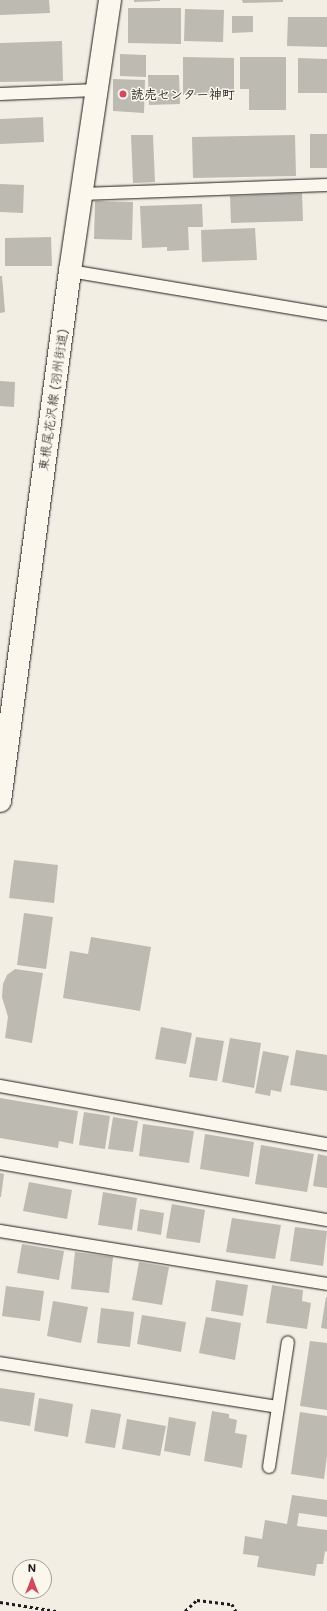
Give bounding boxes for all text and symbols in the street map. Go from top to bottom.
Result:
place label: 読売センター神町 [131,86,235,102]
marker: 読売センター神町 [118,89,128,99]
street label: 東根尾花沢線 (羽州街道) [35,328,71,472]
north arrow [12,1559,52,1599]
text: N [28,1560,36,1575]

